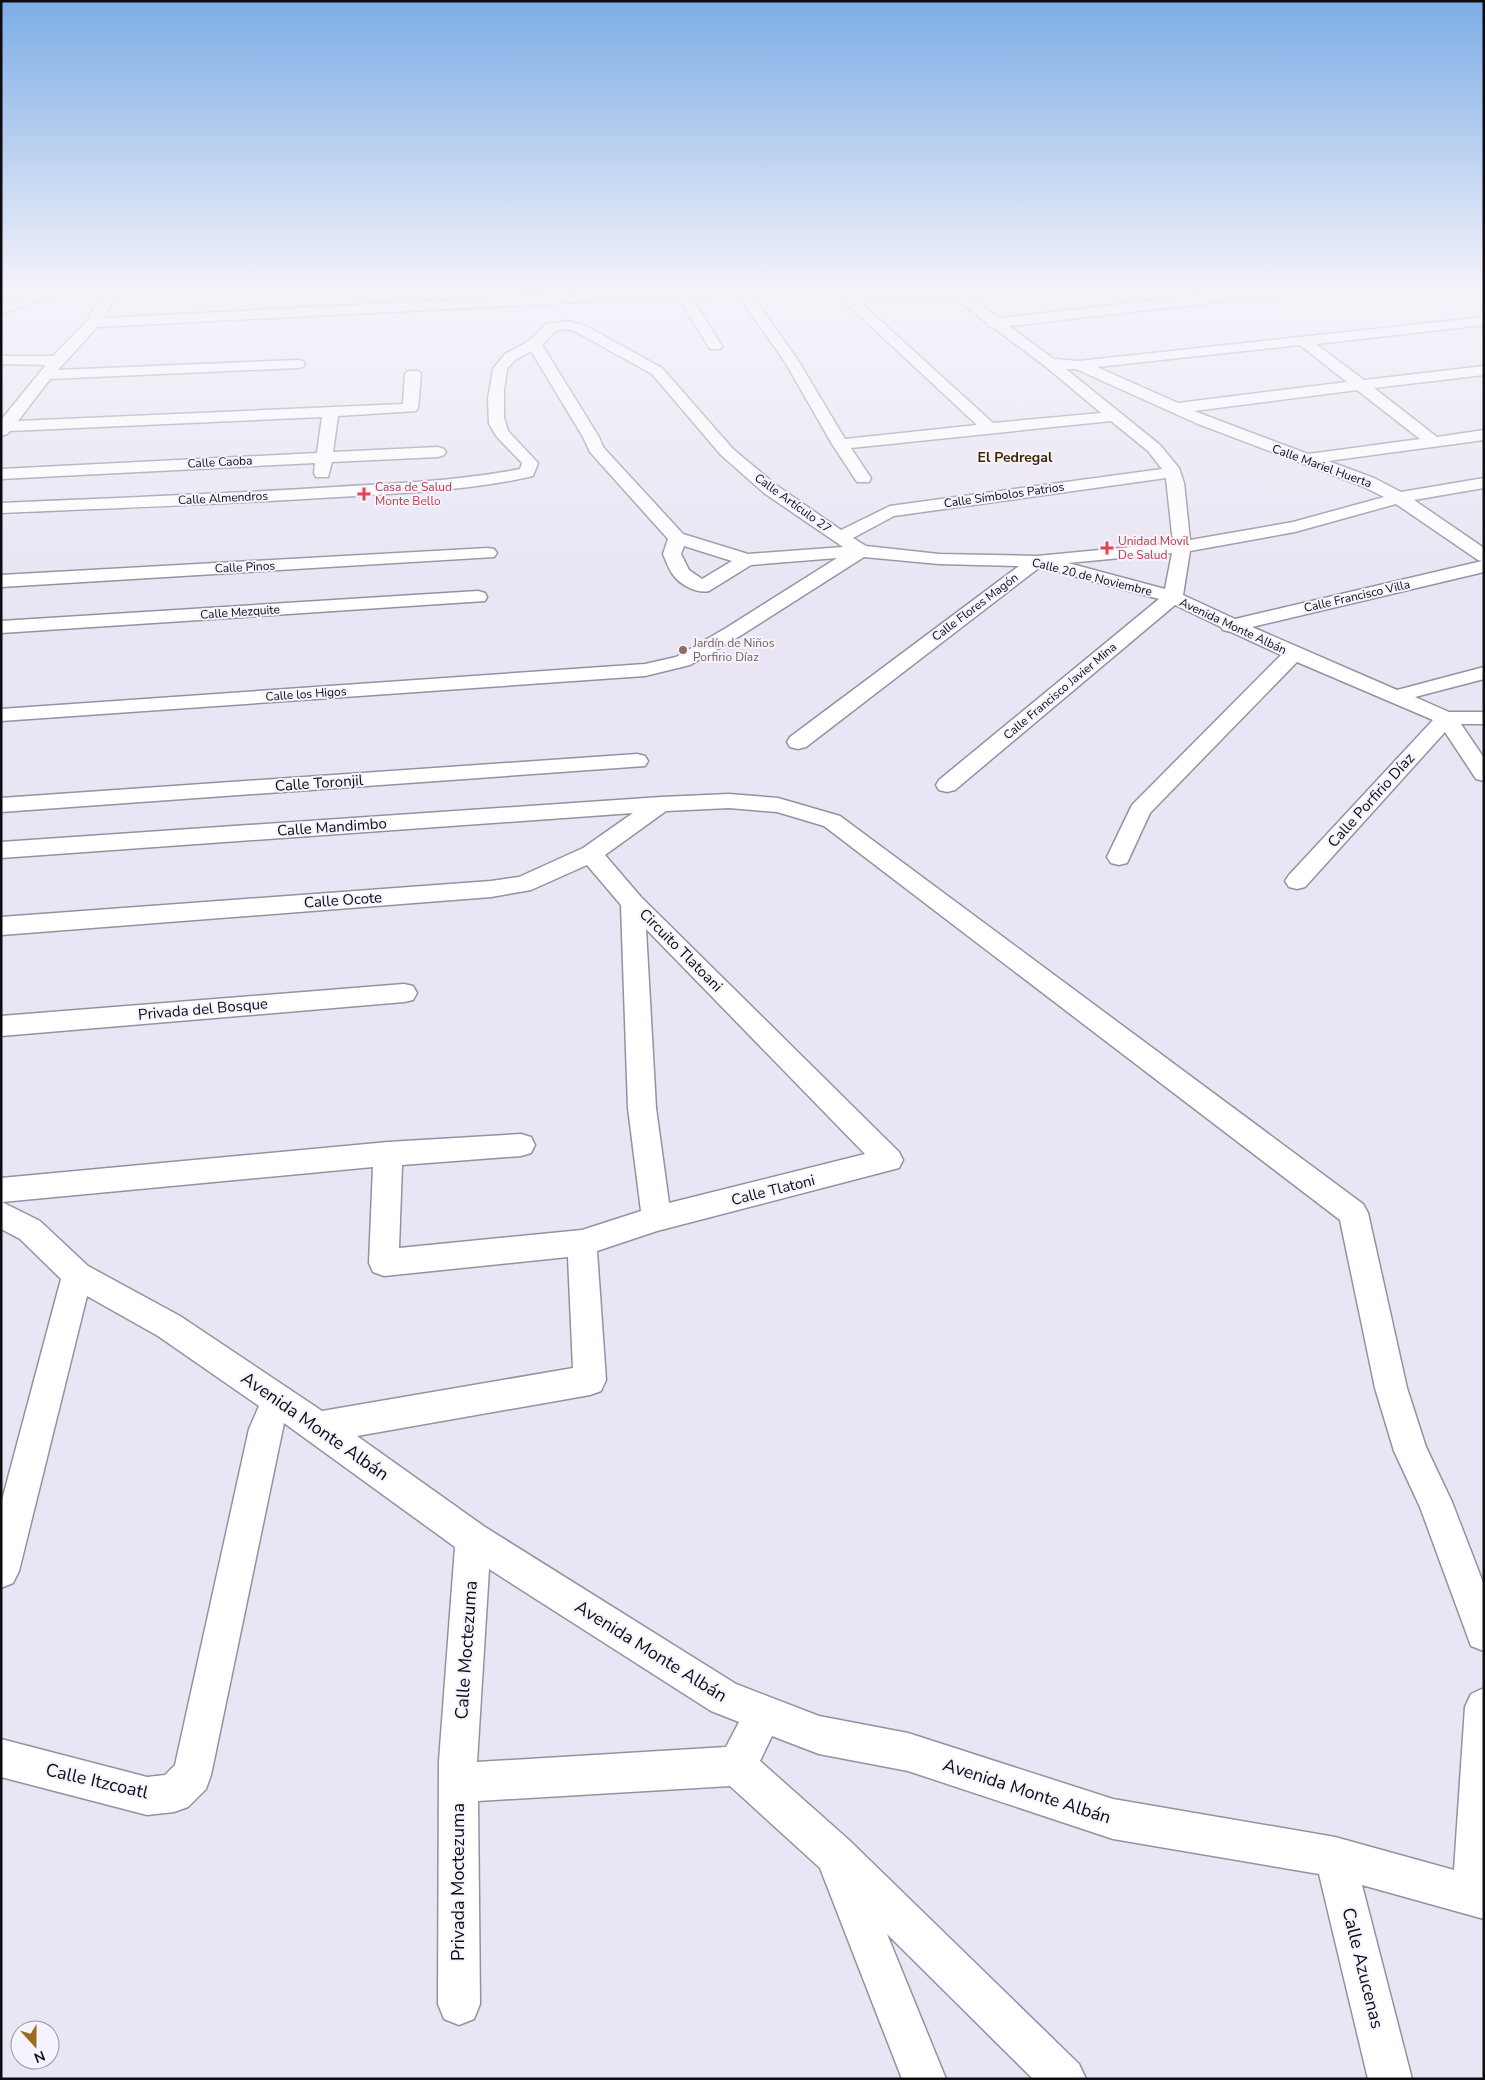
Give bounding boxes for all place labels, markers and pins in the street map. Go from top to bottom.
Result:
place label: Casa de Salud Monte Bello [375,479,452,509]
marker: Casa de Salud Monte Bello [357,487,371,501]
place label: Unidad Movil De Salud [1118,533,1190,563]
marker: Unidad Movil De Salud [1100,541,1114,555]
place label: Jardín de Niños Porfirio Díaz [692,635,775,665]
marker: Jardín de Niños Porfirio Díaz [677,644,689,656]

